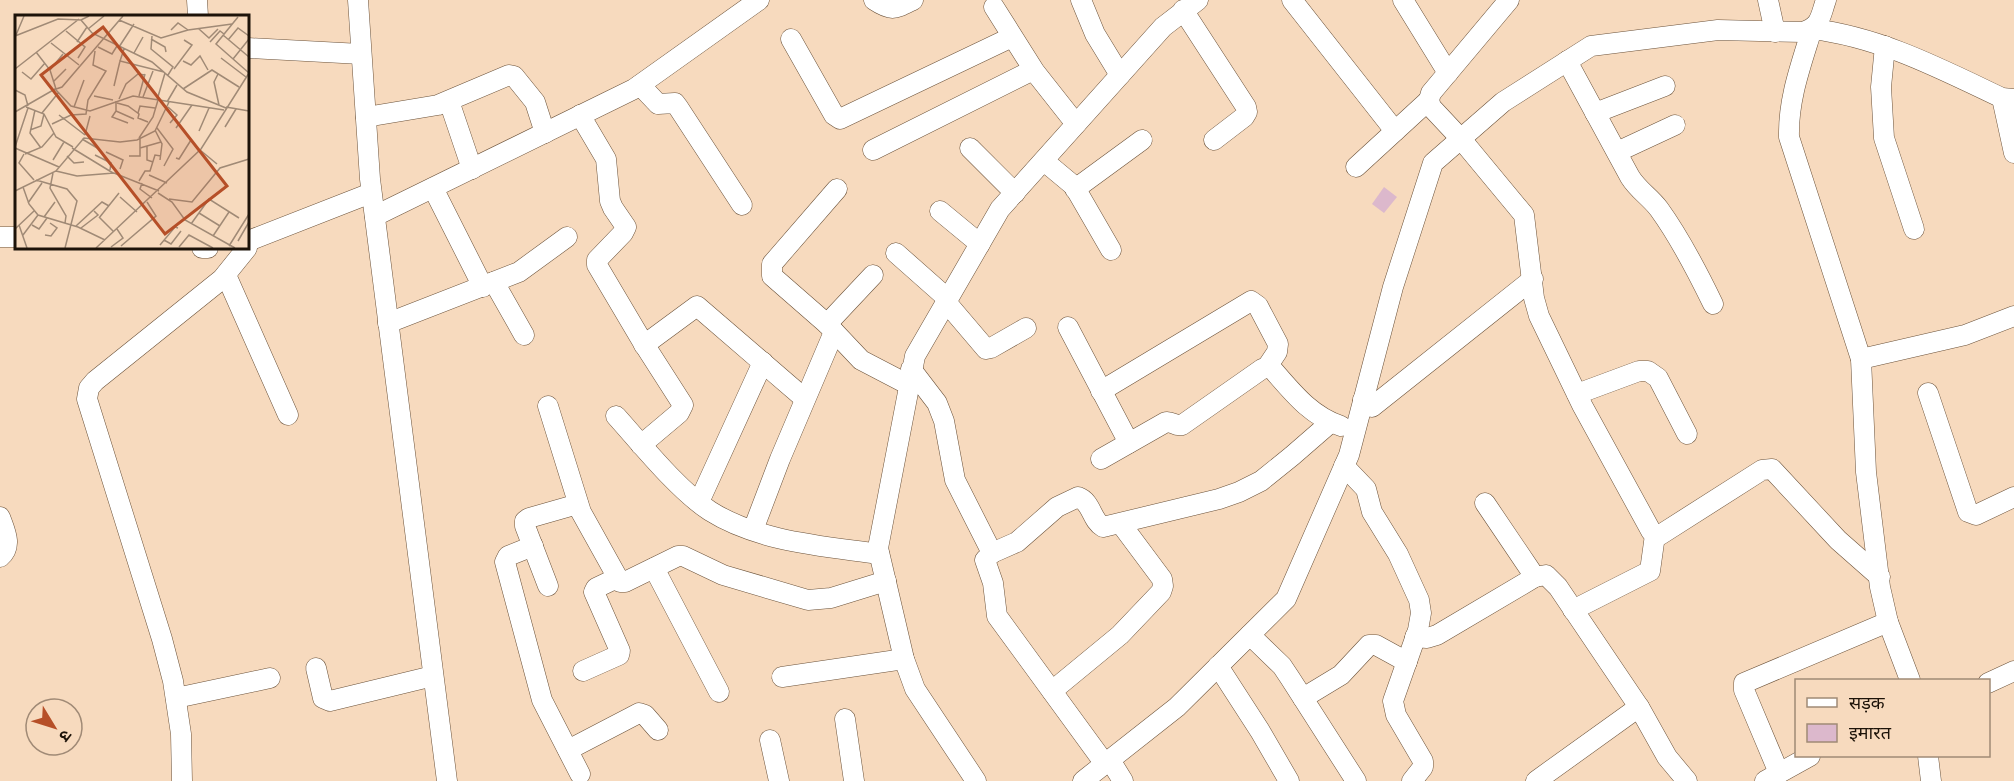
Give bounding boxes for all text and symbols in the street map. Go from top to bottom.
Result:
inset map [15,15,249,249]
legend [1795,679,1990,757]
text: सड़क [1849,692,1886,714]
north arrow [24,697,84,757]
text: इमारत [1849,722,1892,744]
text: उ [55,726,76,746]

